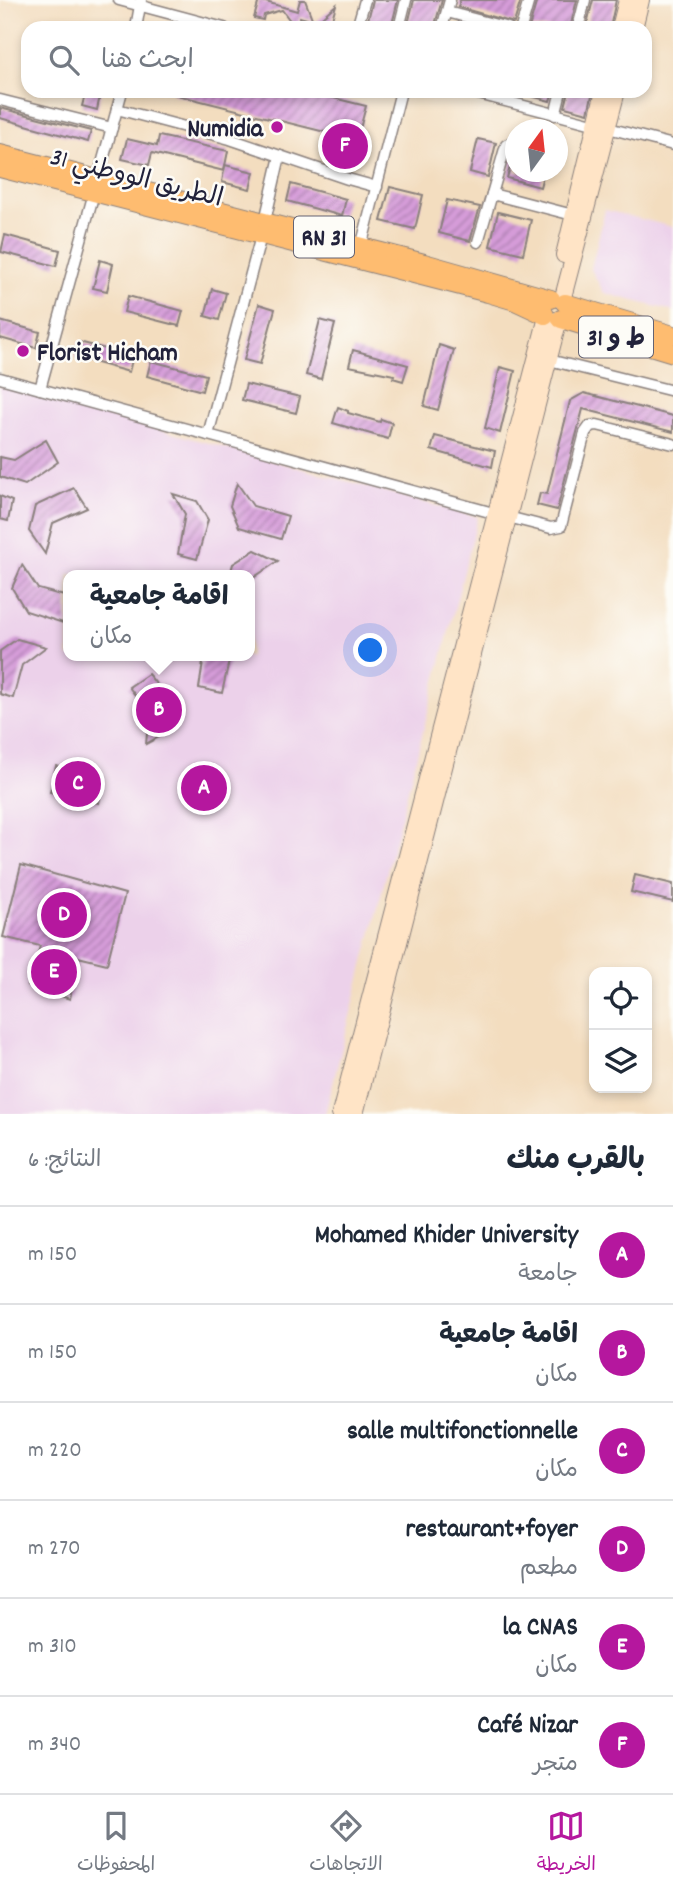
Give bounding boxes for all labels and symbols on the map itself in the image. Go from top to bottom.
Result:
place label: Numidia [187,112,264,149]
marker: Numidia [269,119,285,135]
north arrow [505,119,568,182]
pin: F [322,120,368,172]
street label: الطريق الووطني 31 [46,140,227,220]
road number: RN 31 [294,216,354,258]
road number: ط و 31 [579,316,653,358]
place label: Florist Hicham [37,336,178,373]
marker: Florist Hicham [15,343,31,359]
your location [353,633,387,667]
pin: B [136,684,182,736]
pin: C [55,758,101,810]
pin: A [181,762,227,814]
pin: D [41,889,87,941]
pin: E [31,946,77,998]

